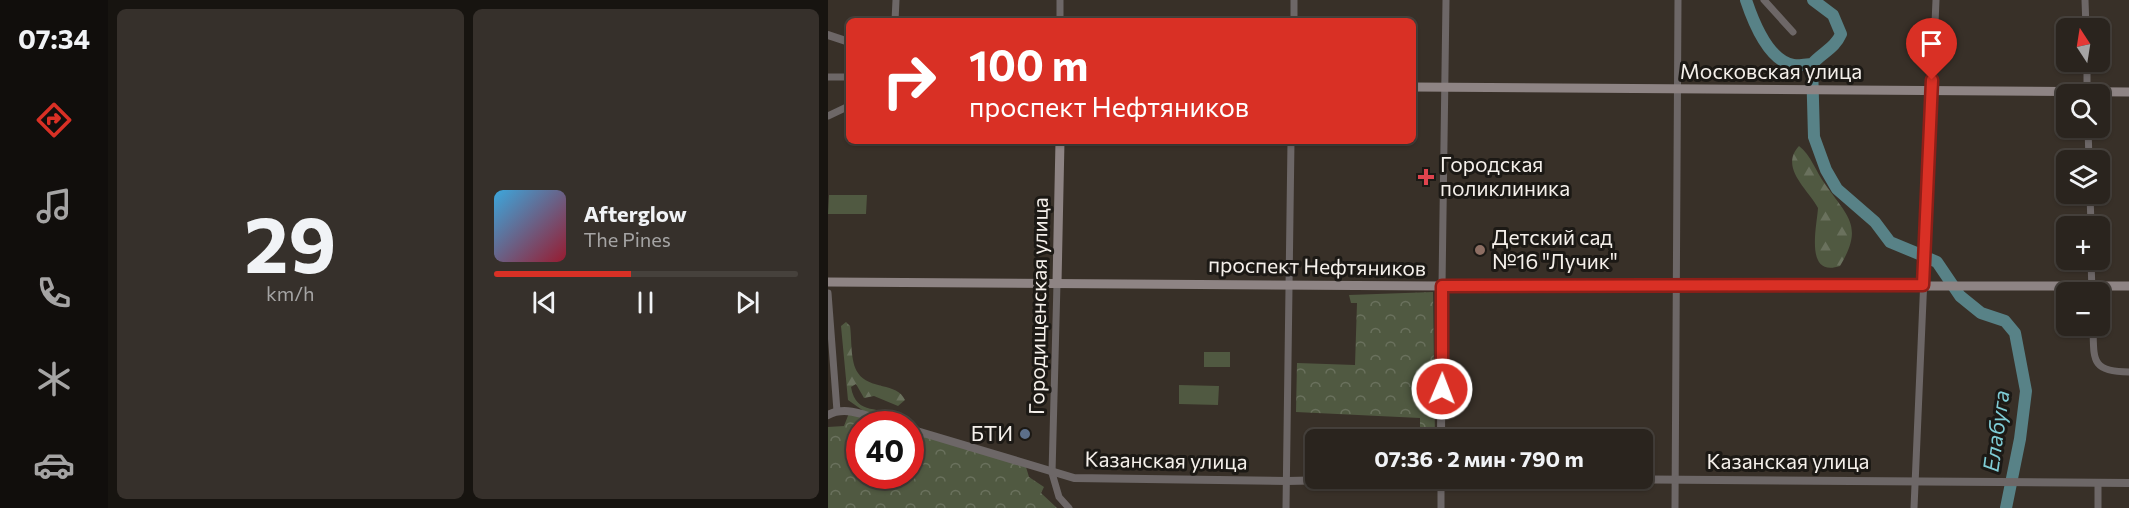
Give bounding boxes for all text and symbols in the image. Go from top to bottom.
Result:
pin [1906,18,1957,80]
north arrow [2056,18,2110,72]
map controls [2056,18,2110,336]
text: 07:34 [18,22,90,55]
icon: arrive [1915,27,1948,60]
text: 100 m [969,38,1089,90]
icon: right [870,42,948,120]
street label: Московская улица [1680,58,1862,83]
button: search [2056,84,2110,138]
text: проспект Нефтяников [969,90,1249,123]
icon: directions [33,99,75,141]
button: layers [2056,150,2110,204]
place label: Городская поликлиника [1440,151,1570,200]
marker: Городская поликлиника [1417,168,1435,186]
icon: music [33,185,75,227]
text: 29 [244,194,336,289]
street label: Городищенская улица [1023,197,1052,415]
text: Afterglow [584,200,687,227]
button: + [2056,216,2110,270]
place label: Детский сад №16 "Лучик" [1492,224,1618,273]
text: The Pines [584,227,671,251]
marker: Детский сад №16 "Лучик" [1473,243,1487,257]
street label: проспект Нефтяников [1208,251,1426,280]
icon: phone [33,272,75,314]
text: km/h [266,281,315,305]
button: − [2056,282,2110,336]
icon: previous [528,286,561,319]
icon: pause [629,286,662,319]
icon: next [731,286,764,319]
position arrow [1410,357,1474,421]
icon: climate [33,358,75,400]
water label: Елабуга [1976,388,2015,474]
speed limit sign: 40 [846,411,924,489]
place label: БТИ [971,420,1013,445]
marker: БТИ [1018,427,1032,441]
icon: car [33,444,75,486]
text: 07:36 · 2 мин · 790 m [1374,445,1584,472]
street label: Казанская улица [1084,446,1248,473]
street label: Казанская улица [1707,448,1870,473]

